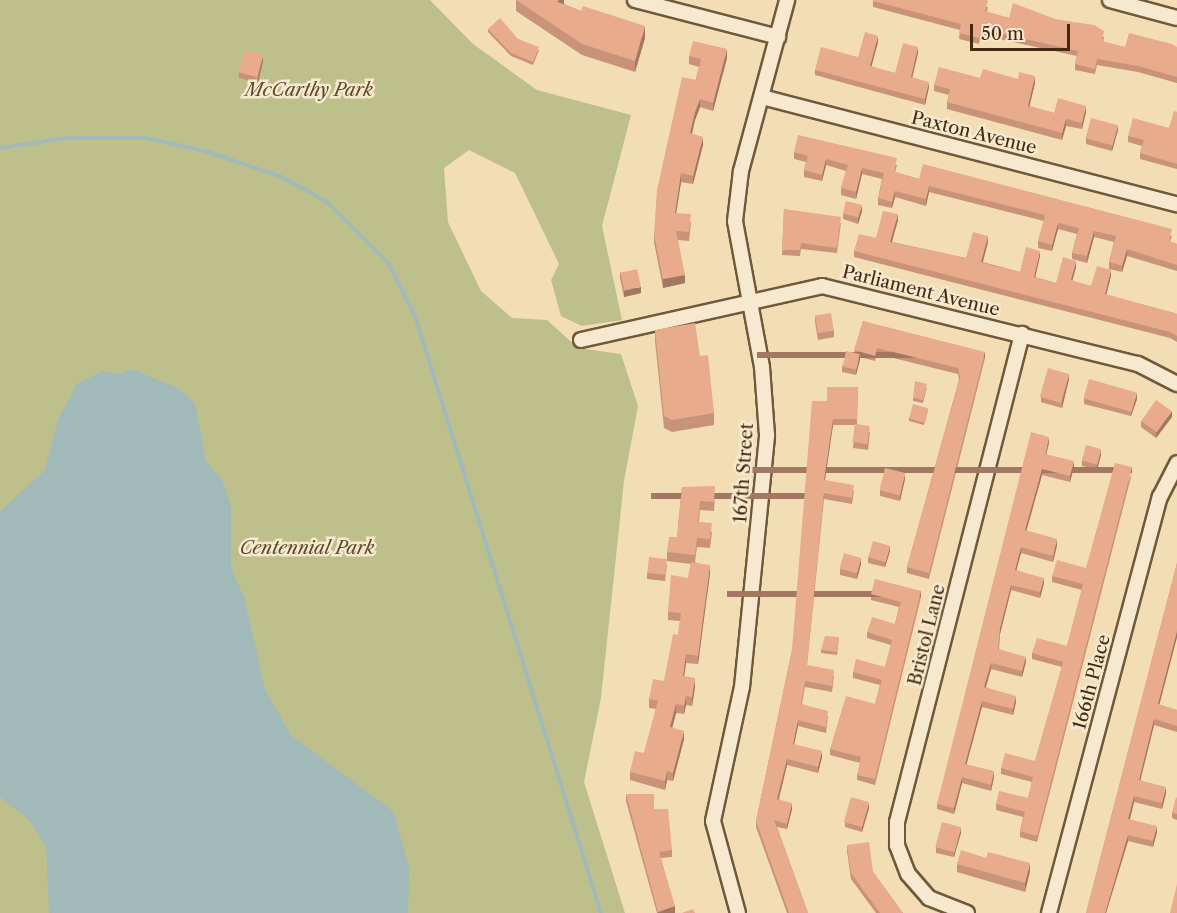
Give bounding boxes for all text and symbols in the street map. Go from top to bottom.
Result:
scale bar [973,12,1074,50]
text: 50 m [981,23,1024,45]
park label: McCarthy Park [245,79,373,101]
street label: Paxton Avenue [909,107,1039,159]
street label: Parliament Avenue [840,261,1002,321]
street label: 167th Street [730,422,758,524]
park label: Centennial Park [240,537,374,559]
street label: Bristol Lane [904,582,950,688]
street label: 166th Place [1069,632,1115,732]

